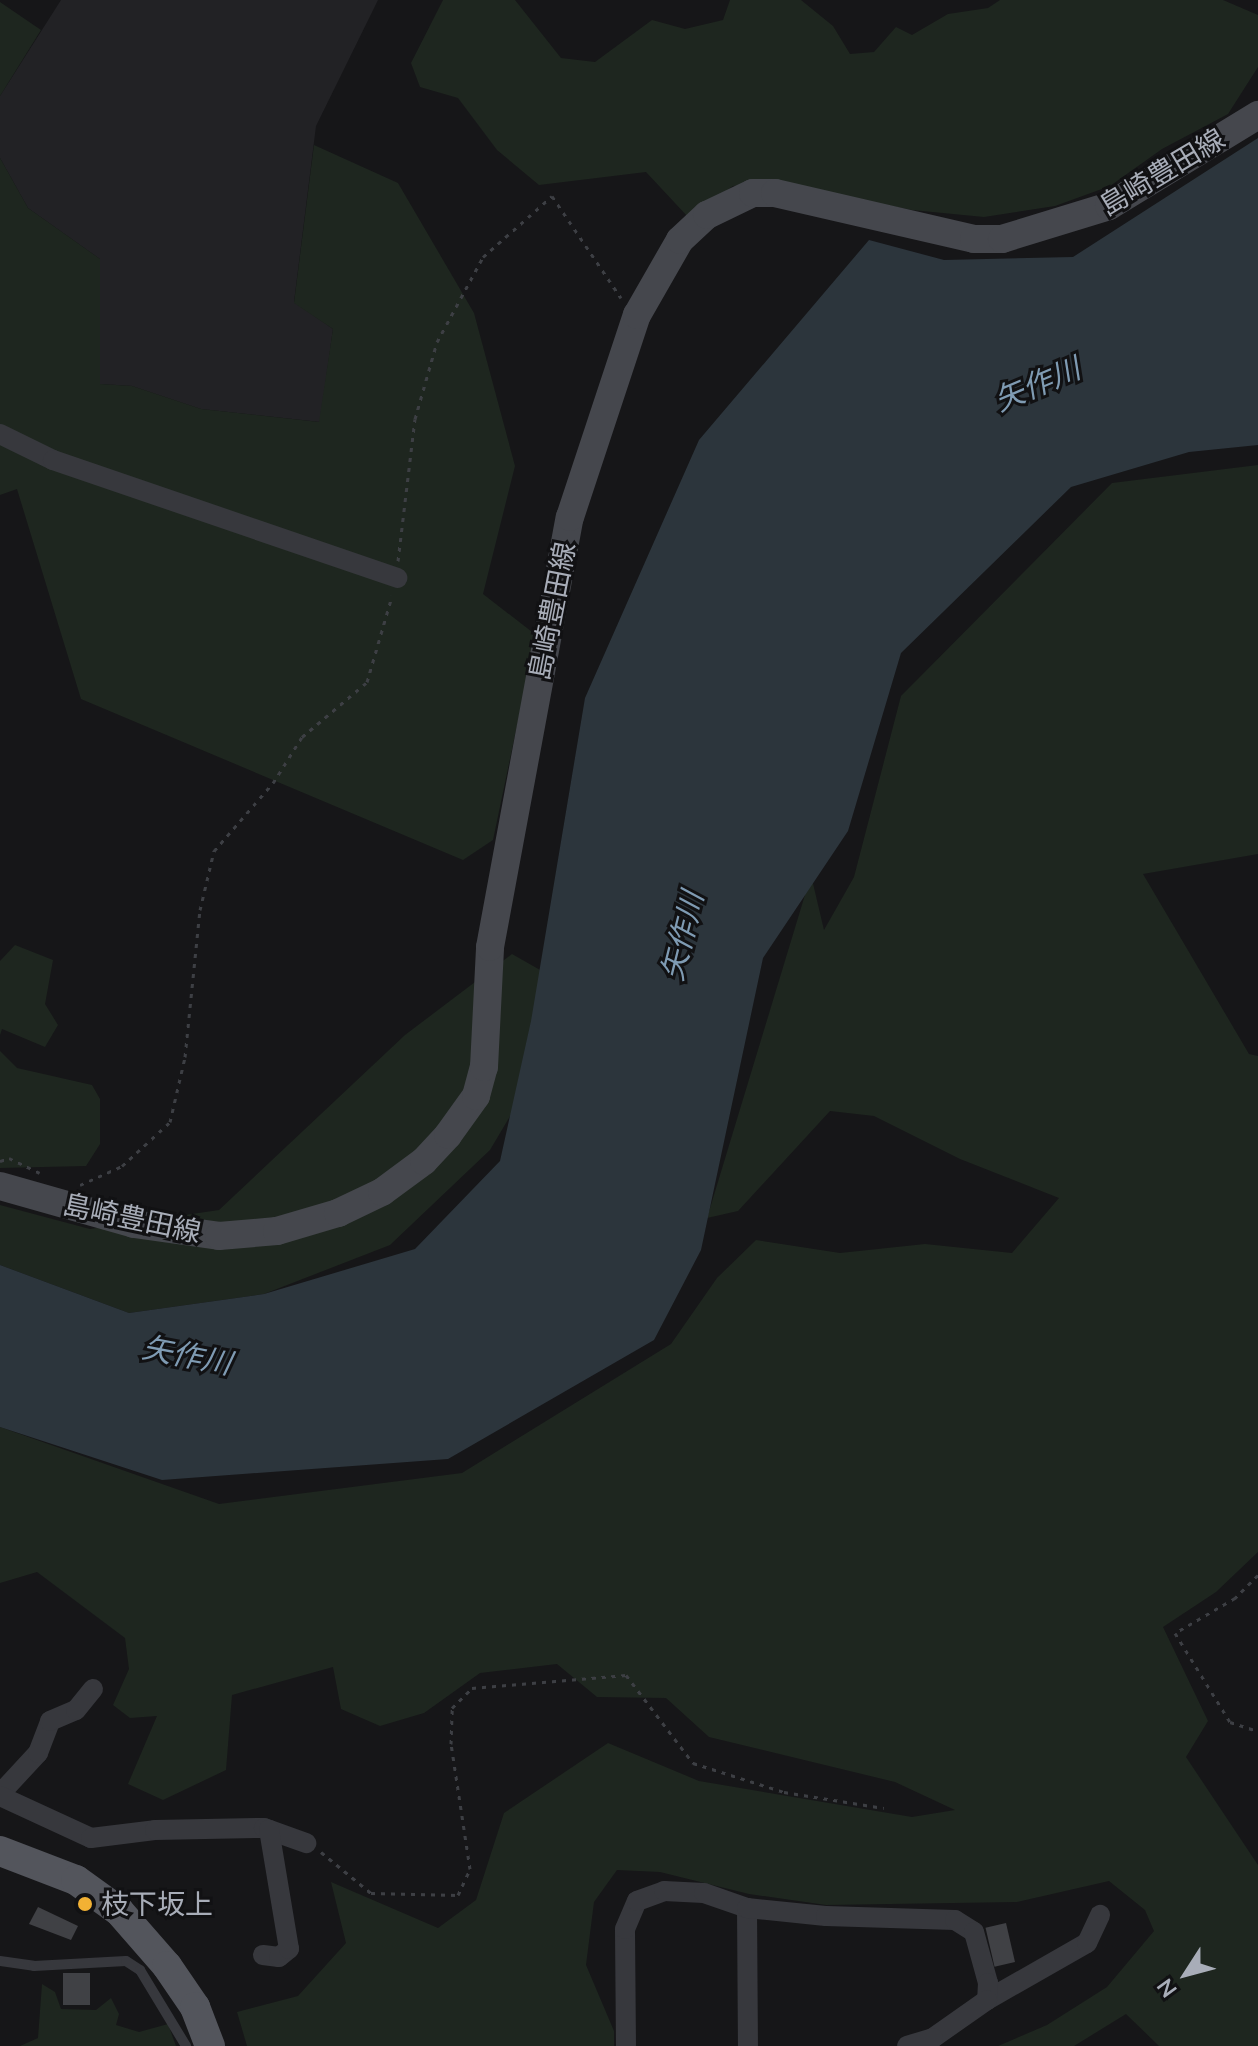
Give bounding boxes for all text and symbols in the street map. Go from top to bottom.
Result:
street label: 島崎豊田線 [1093,122,1231,222]
water label: 矢作川 [989,350,1085,418]
street label: 島崎豊田線 [522,539,582,683]
water label: 矢作川 [654,888,710,984]
street label: 島崎豊田線 [60,1187,204,1249]
water label: 矢作川 [139,1329,235,1381]
place label: 枝下坂上 [101,1887,213,1921]
marker: 枝下坂上 [76,1895,94,1913]
north arrow [1146,1934,1226,2014]
text: N [1150,1973,1183,2003]

